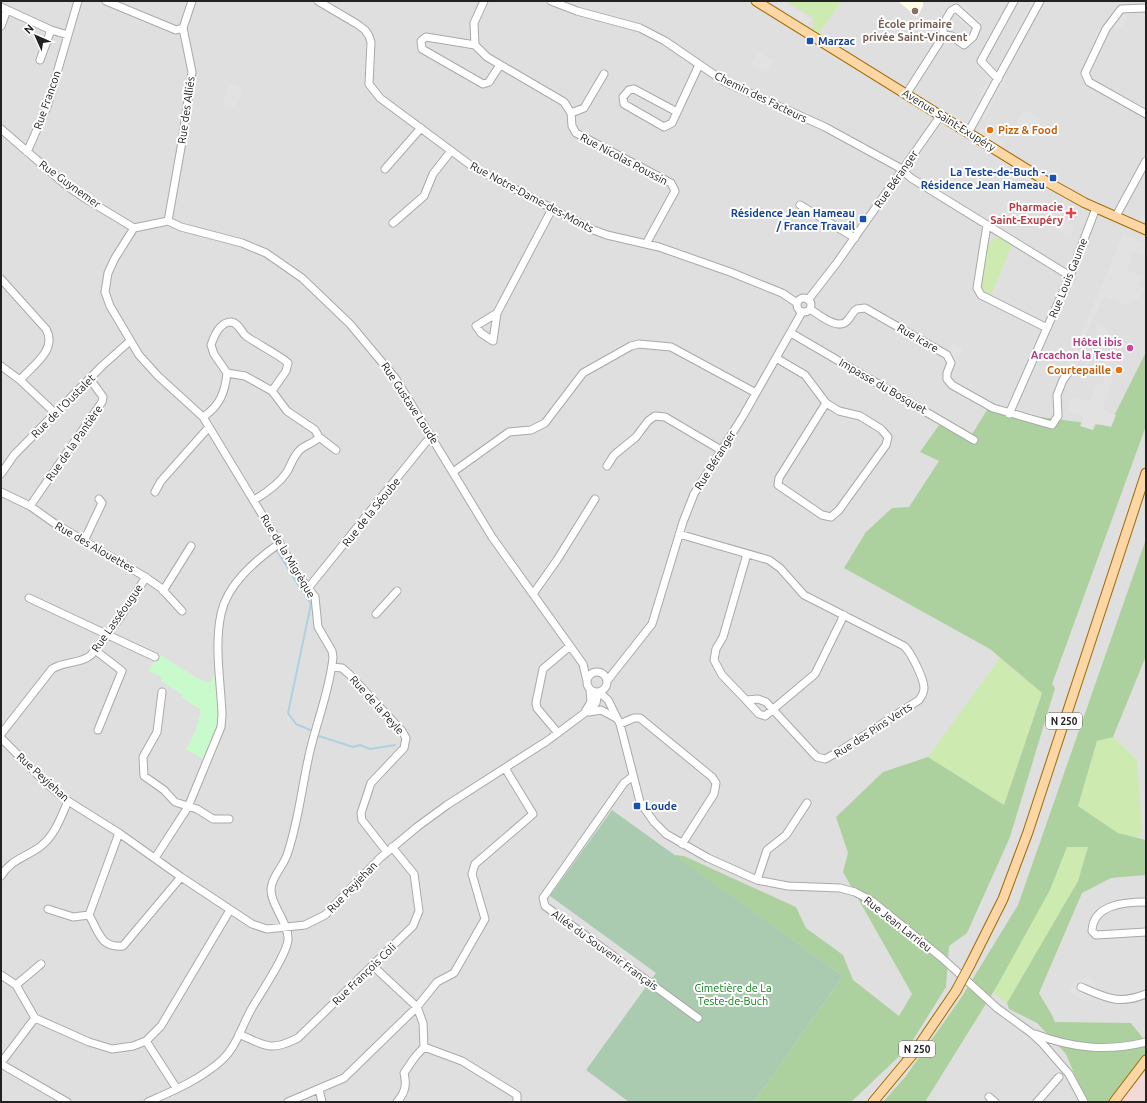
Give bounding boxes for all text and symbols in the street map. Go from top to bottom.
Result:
marker: École primaire privée Saint-Vincent [910,6,920,16]
north arrow [16,16,56,56]
place label: École primaire privée Saint-Vincent [862,17,968,43]
text: N [22,22,36,36]
place label: Marzac [818,35,856,47]
marker: Marzac [805,36,815,46]
street label: Rue Francon [31,69,63,131]
street label: Chemin des Facteurs [713,69,809,125]
street label: Rue des Alliés [175,75,197,144]
street label: Avenue Saint-Exupéry [900,86,998,154]
place label: Pizz & Food [998,124,1058,136]
marker: Pizz & Food [985,125,995,135]
street label: Rue Nicolas Poussin [578,131,670,187]
street label: Rue Béranger [872,147,921,210]
street label: Rue Guynemer [37,158,104,211]
street label: Rue Notre-Dame-des-Monts [468,159,596,235]
place label: La Teste-de-Buch - Résidence Jean Hameau [921,166,1045,191]
marker: La Teste-de-Buch - Résidence Jean Hameau [1048,173,1058,183]
place label: Pharmacie Saint-Exupéry [990,201,1063,226]
place label: Résidence Jean Hameau / France Travail [731,207,856,232]
marker: Pharmacie Saint-Exupéry [1066,208,1076,218]
marker: Résidence Jean Hameau / France Travail [858,214,868,224]
street label: Rue Louis Gaume [1047,236,1089,320]
street label: Rue Icare [895,321,941,355]
place label: Hôtel ibis Arcachon la Teste [1031,336,1122,361]
marker: Hôtel ibis Arcachon la Teste [1125,343,1135,353]
street label: Impasse du Bosquet [837,356,929,416]
street label: Rue Gustave Loude [379,360,441,446]
place label: Courtepaille [1047,364,1111,376]
marker: Courtepaille [1114,365,1124,375]
street label: Rue de l'Oustalet [29,371,98,440]
street label: Rue de la Pantière [43,403,105,483]
street label: Rue Béranger [692,428,738,492]
street label: Rue de la Séoube [340,475,402,549]
street label: Rue de la Migrèque [258,512,318,600]
street label: Rue des Alouettes [53,519,137,575]
street label: Rue Lasséougue [89,582,145,654]
street label: Rue de la Peyle [348,673,406,737]
street label: Rue des Pins Verts [832,700,914,760]
road number: N 250 [1046,713,1082,729]
street label: Rue Peyjehan [14,750,72,804]
place label: Loude [645,800,677,812]
marker: Loude [632,801,642,811]
street label: Rue Peyjehan [325,859,379,915]
street label: Rue Jean Larrieu [862,894,934,954]
street label: Allée du Souvenir Français [550,907,661,993]
street label: Rue François Coli [330,941,398,1007]
park label: Cimetière de La Teste-de-Buch [694,982,772,1007]
road number: N 250 [899,1041,935,1057]

